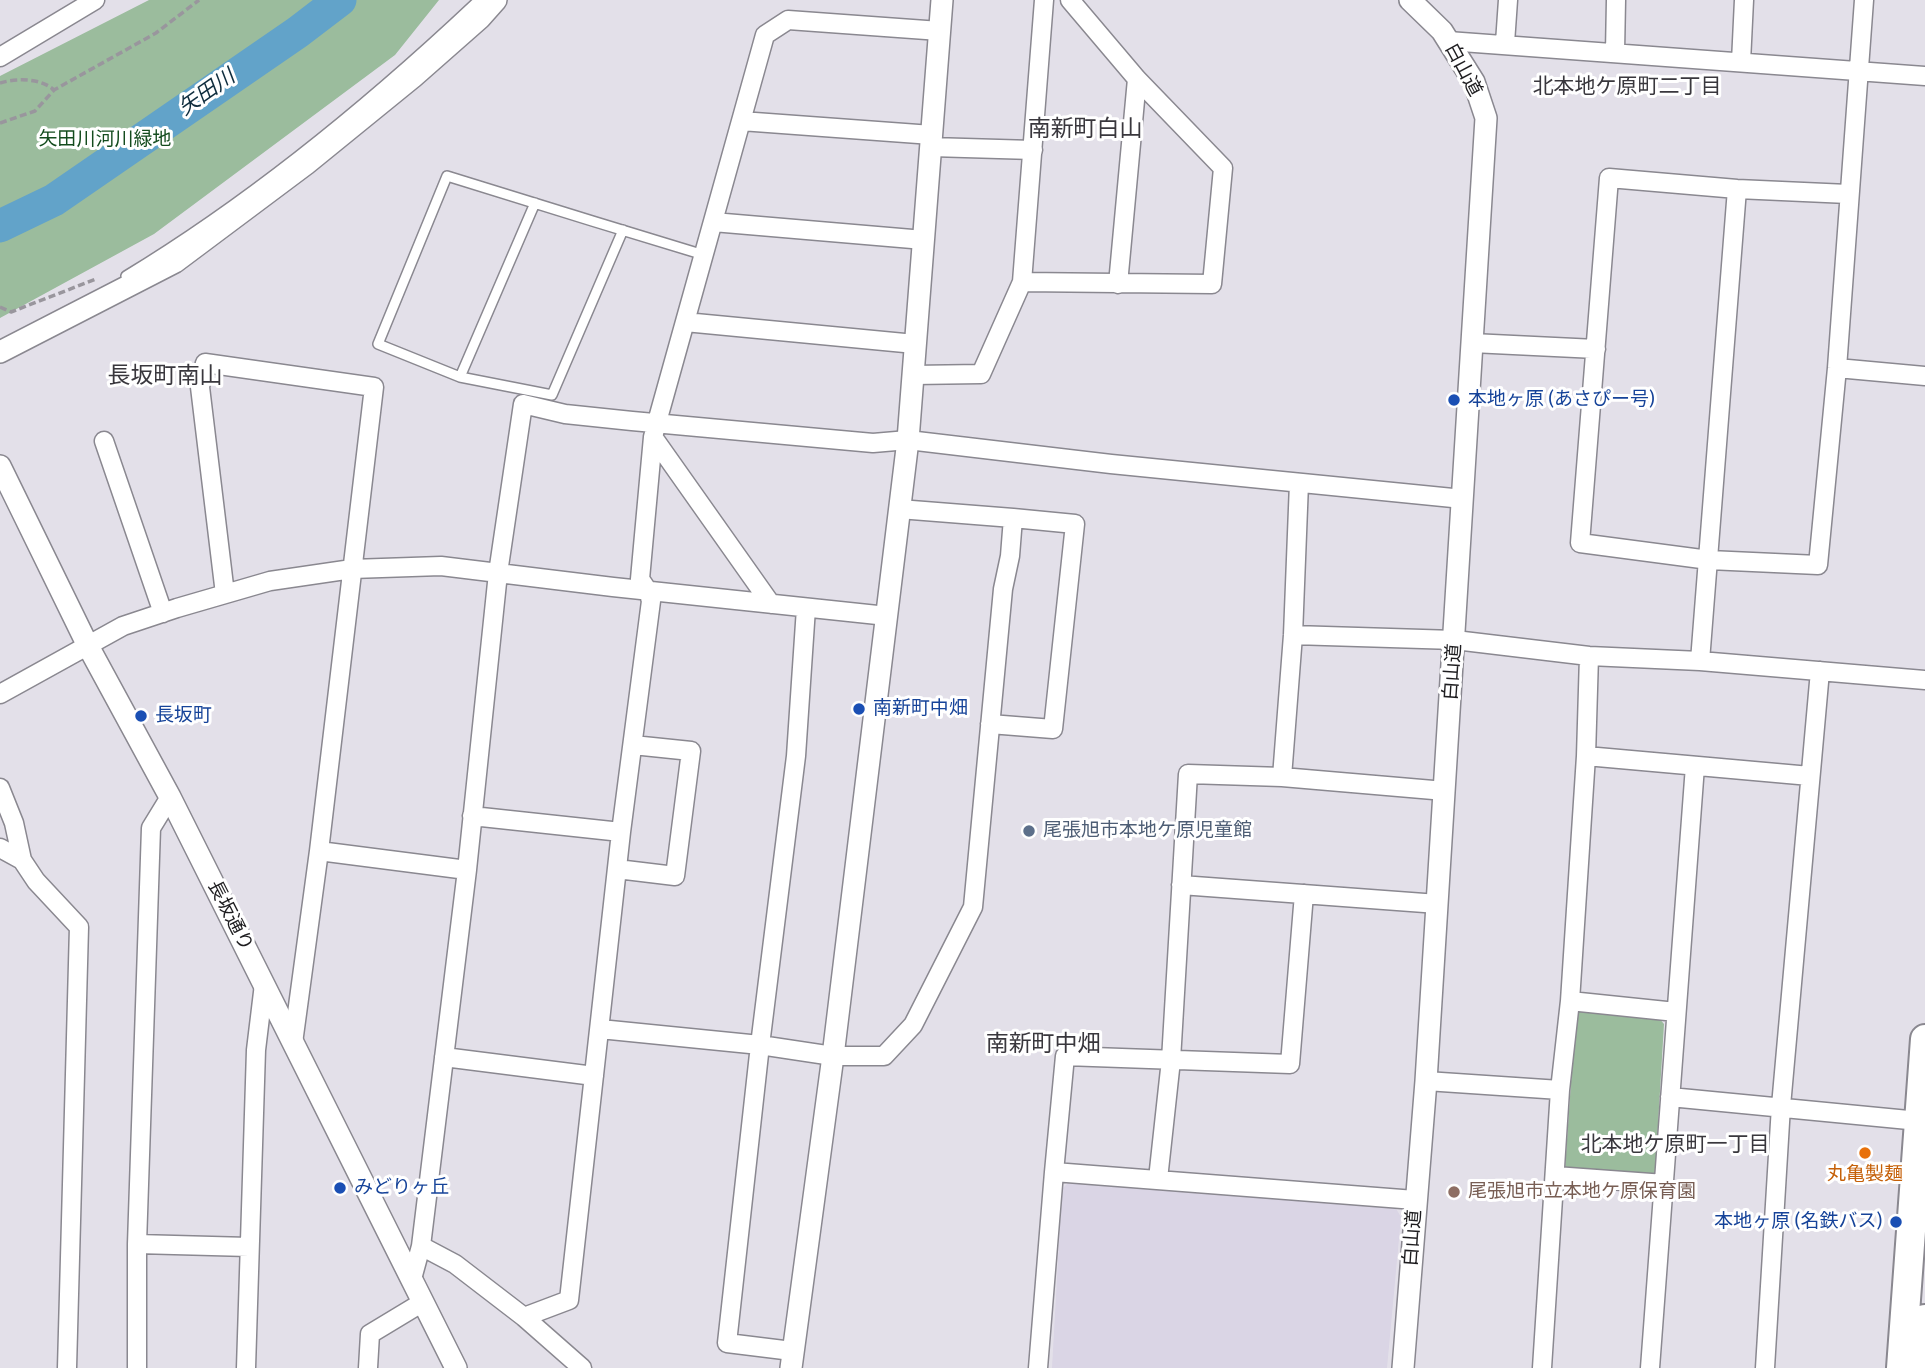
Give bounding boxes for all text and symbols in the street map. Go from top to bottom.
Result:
street label: 白山道 [1440,39,1486,101]
water label: 矢田川 [174,65,240,121]
district label: 北本地ケ原町二丁目 [1533,74,1721,100]
district label: 南新町白山 [1028,116,1142,144]
park label: 矢田川河川緑地 [39,129,171,151]
district label: 長坂町南山 [108,363,222,391]
place label: 本地ヶ原 (あさぴー号) [1468,389,1655,411]
marker: 本地ヶ原 (あさぴー号) [1446,392,1462,408]
street label: 白山道 [1440,643,1466,701]
place label: 南新町中畑 [873,698,968,720]
marker: 南新町中畑 [851,701,867,717]
place label: 長坂町 [155,705,212,727]
marker: 長坂町 [133,708,149,724]
place label: 尾張旭市本地ケ原児童館 [1043,820,1252,842]
marker: 尾張旭市本地ケ原児童館 [1021,823,1037,839]
street label: 長坂通り [203,877,257,955]
district label: 南新町中畑 [986,1031,1100,1059]
district label: 北本地ケ原町一丁目 [1581,1132,1769,1158]
marker: 丸亀製麺 [1857,1145,1873,1161]
place label: 丸亀製麺 [1827,1164,1903,1186]
place label: みどりヶ丘 [354,1177,449,1199]
marker: みどりヶ丘 [332,1180,348,1196]
place label: 尾張旭市立本地ケ原保育園 [1468,1181,1696,1203]
marker: 尾張旭市立本地ケ原保育園 [1446,1184,1462,1200]
street label: 白山道 [1400,1209,1426,1267]
place label: 本地ヶ原 (名鉄バス) [1714,1211,1882,1233]
marker: 本地ヶ原 (名鉄バス) [1888,1214,1904,1230]

